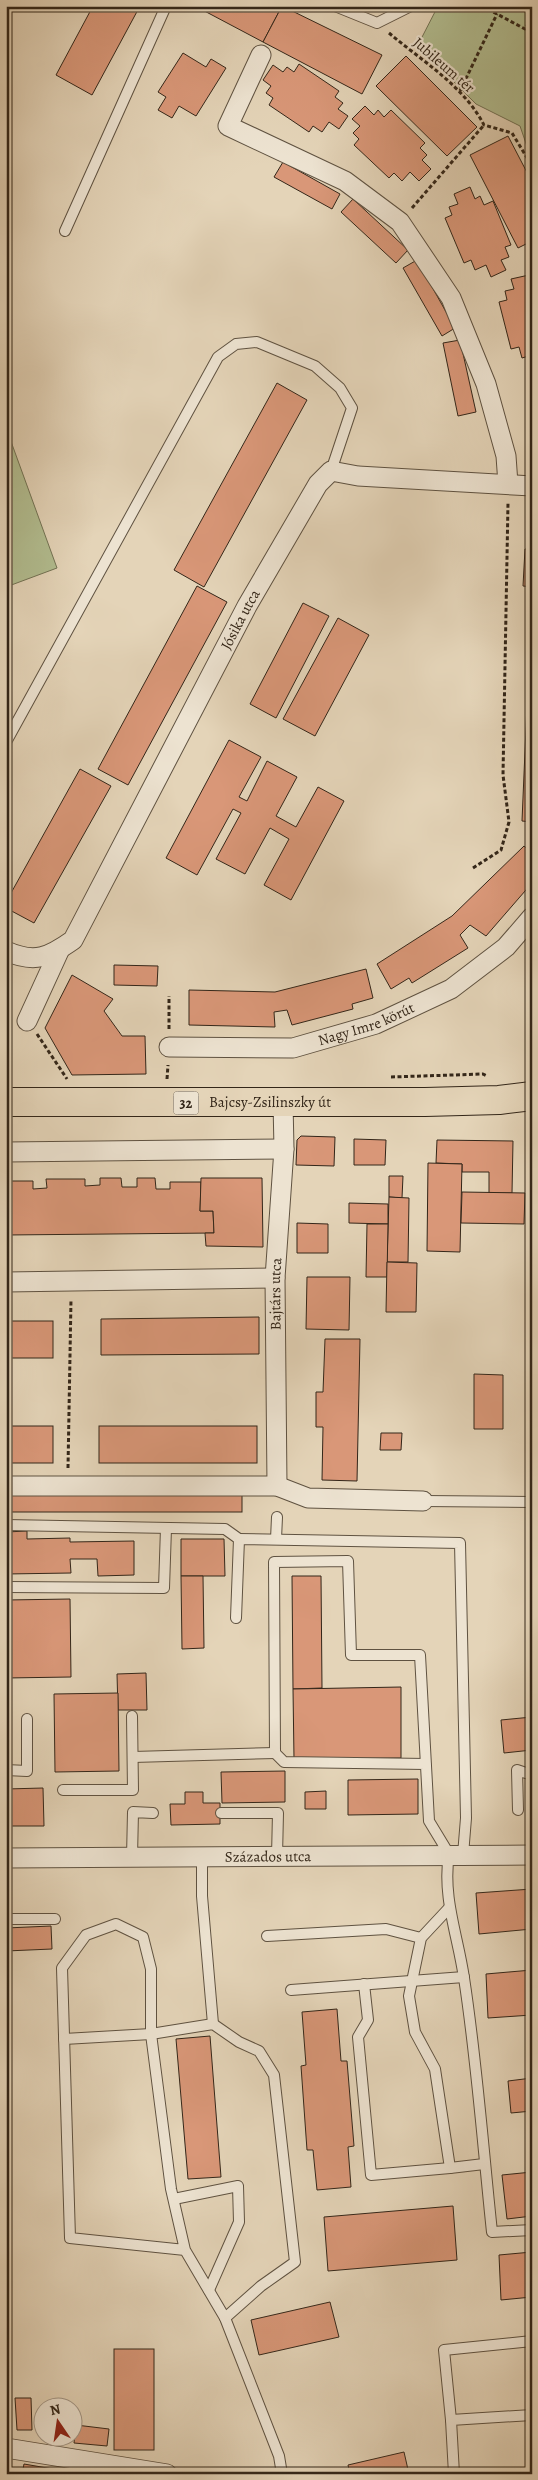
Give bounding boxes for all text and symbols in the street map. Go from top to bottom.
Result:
street label: Jubileum tér [409,33,479,98]
street label: Jósika utca [216,586,265,653]
street label: Nagy Imre körút [316,997,418,1050]
road number: 32 [174,1092,198,1114]
street label: Bajcsy-Zsilinszky út [209,1092,331,1112]
street label: Bajtárs utca [265,1257,286,1330]
street label: Százados utca [225,1846,311,1867]
north arrow [32,2398,82,2448]
text: N [48,2399,62,2420]

